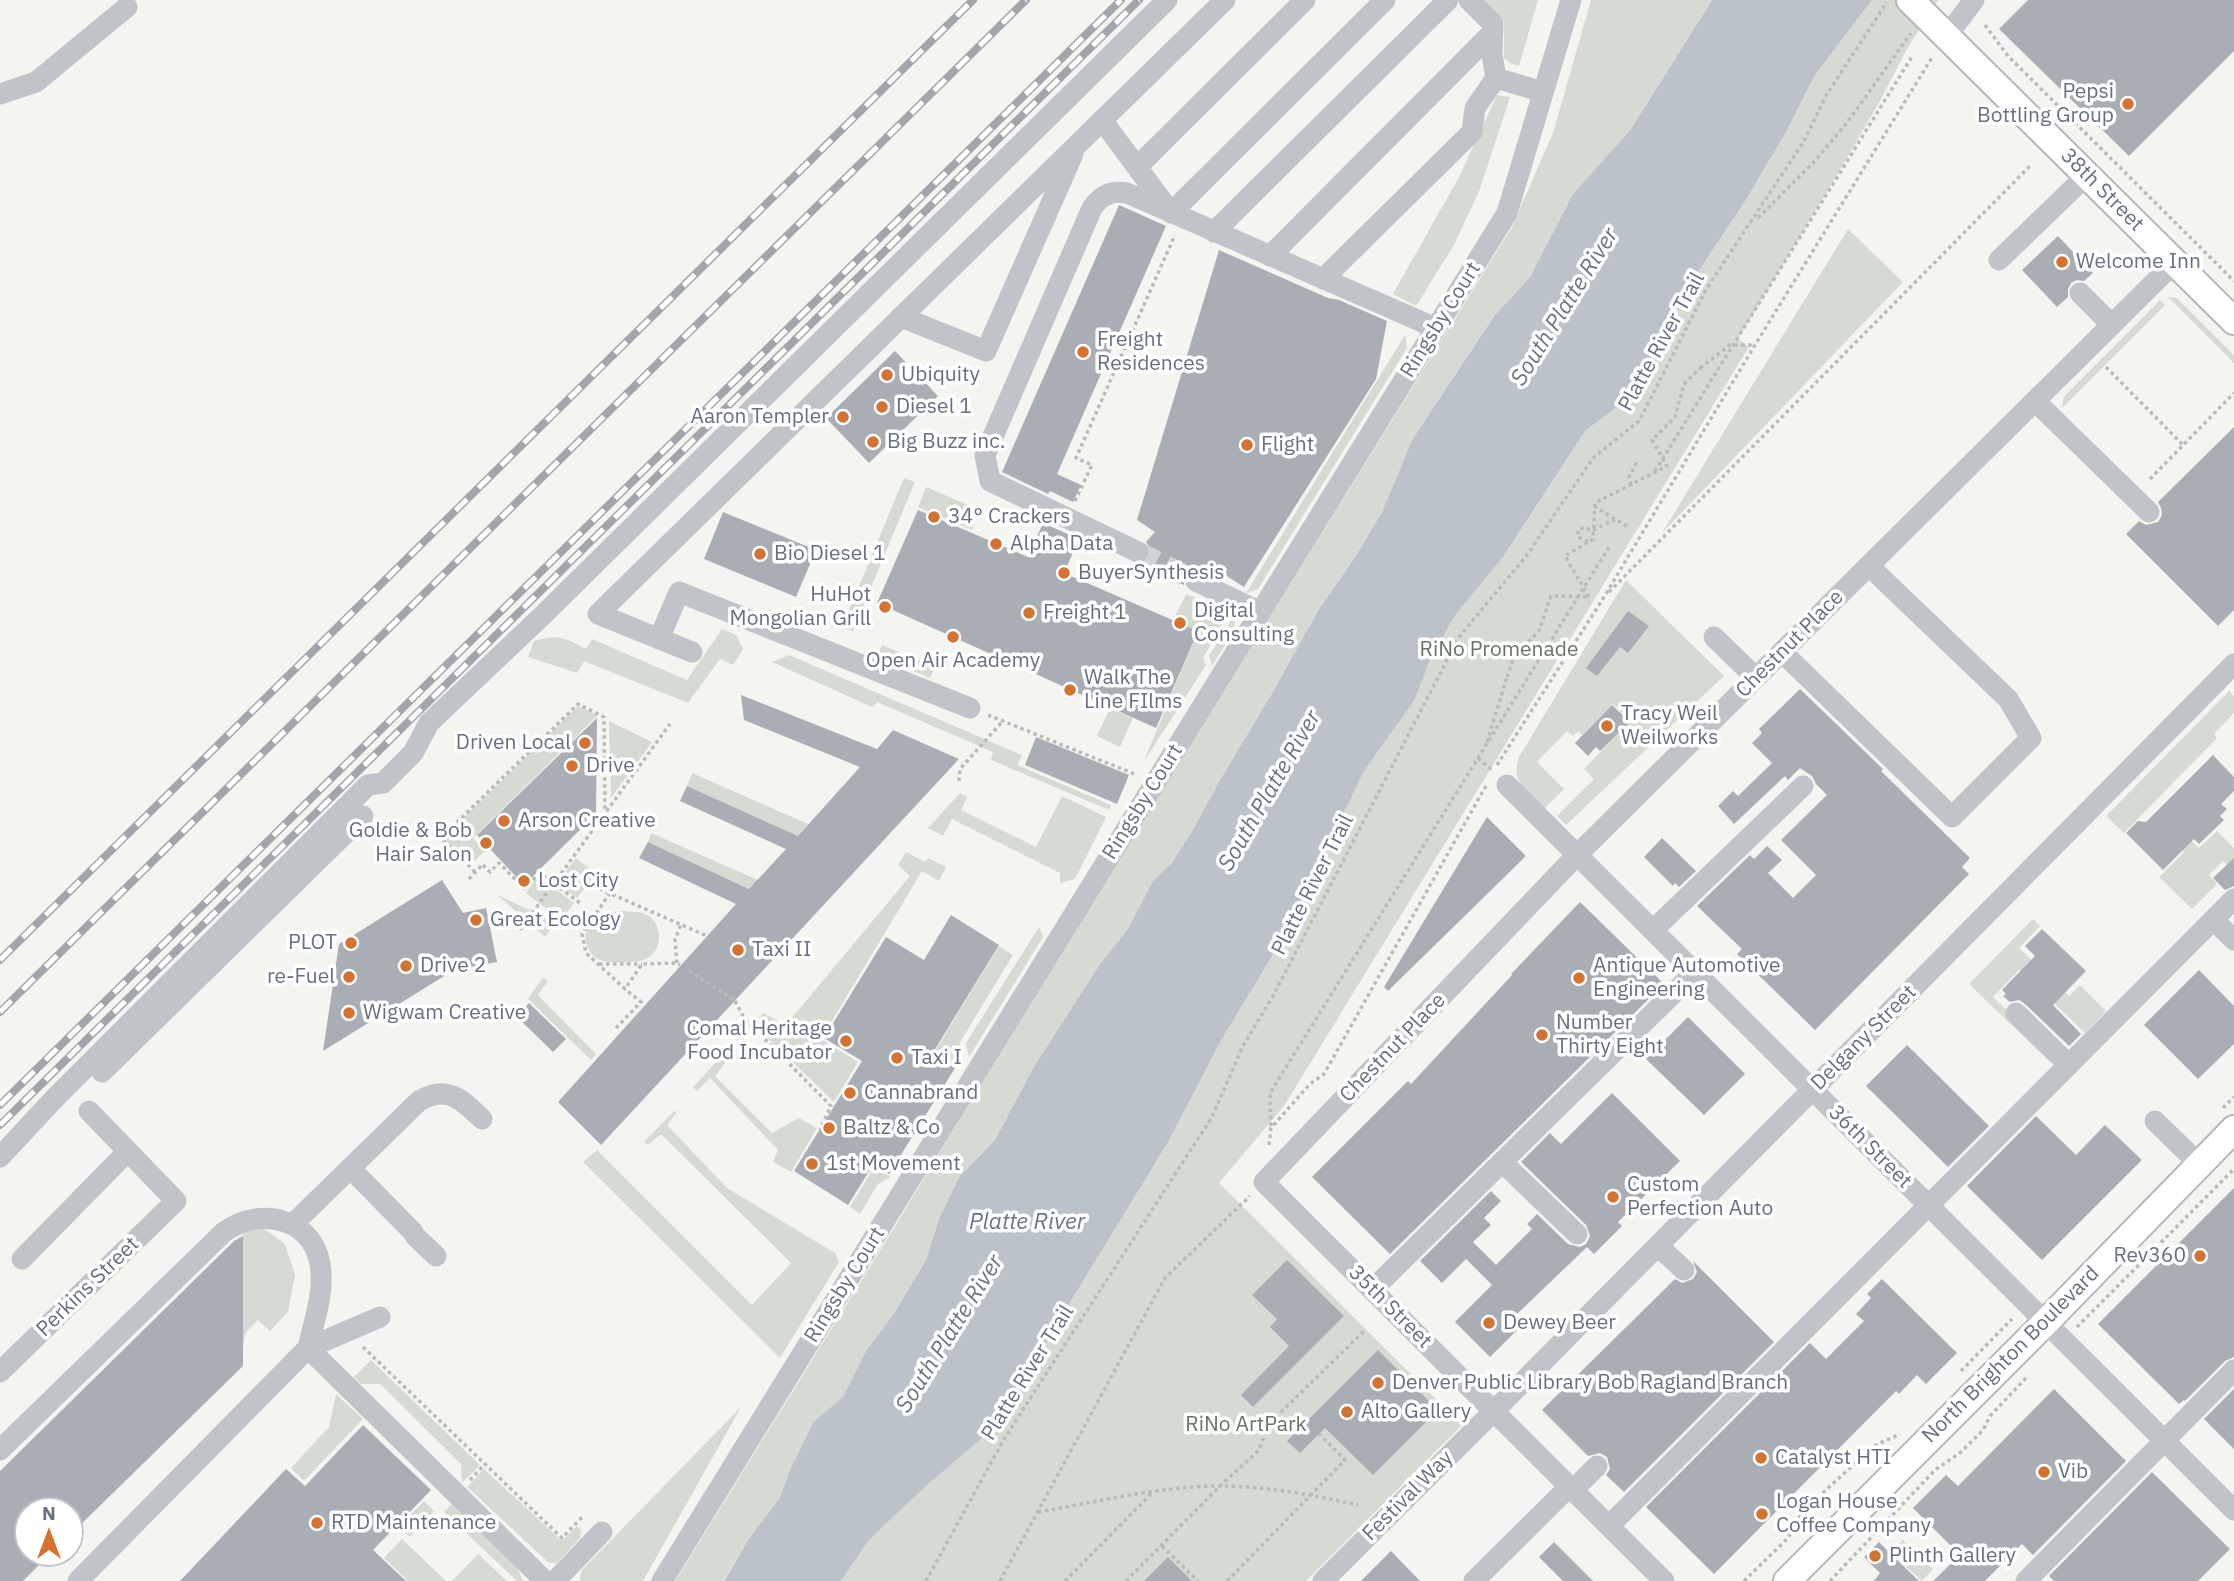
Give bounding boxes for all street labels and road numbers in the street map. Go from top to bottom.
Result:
street label: 38th Street [2055,143,2149,237]
street label: Ringsby Court [1396,258,1486,382]
street label: Platte River Trail [1614,268,1710,416]
street label: Chestnut Place [1731,585,1849,703]
street label: Ringsby Court [1098,740,1188,864]
street label: Platte River Trail [1267,810,1359,960]
street label: Delgany Street [1806,980,1922,1096]
street label: Chestnut Place [1335,988,1451,1108]
street label: 36th Street [1823,1100,1917,1194]
street label: Ringsby Court [800,1223,890,1347]
street label: Perkins Street [32,1232,144,1342]
street label: 35th Street [1343,1260,1437,1354]
street label: North Brighton Boulevard [1917,1261,2105,1449]
street label: Platte River Trail [976,1301,1080,1445]
street label: Festival Way [1358,1446,1458,1546]

